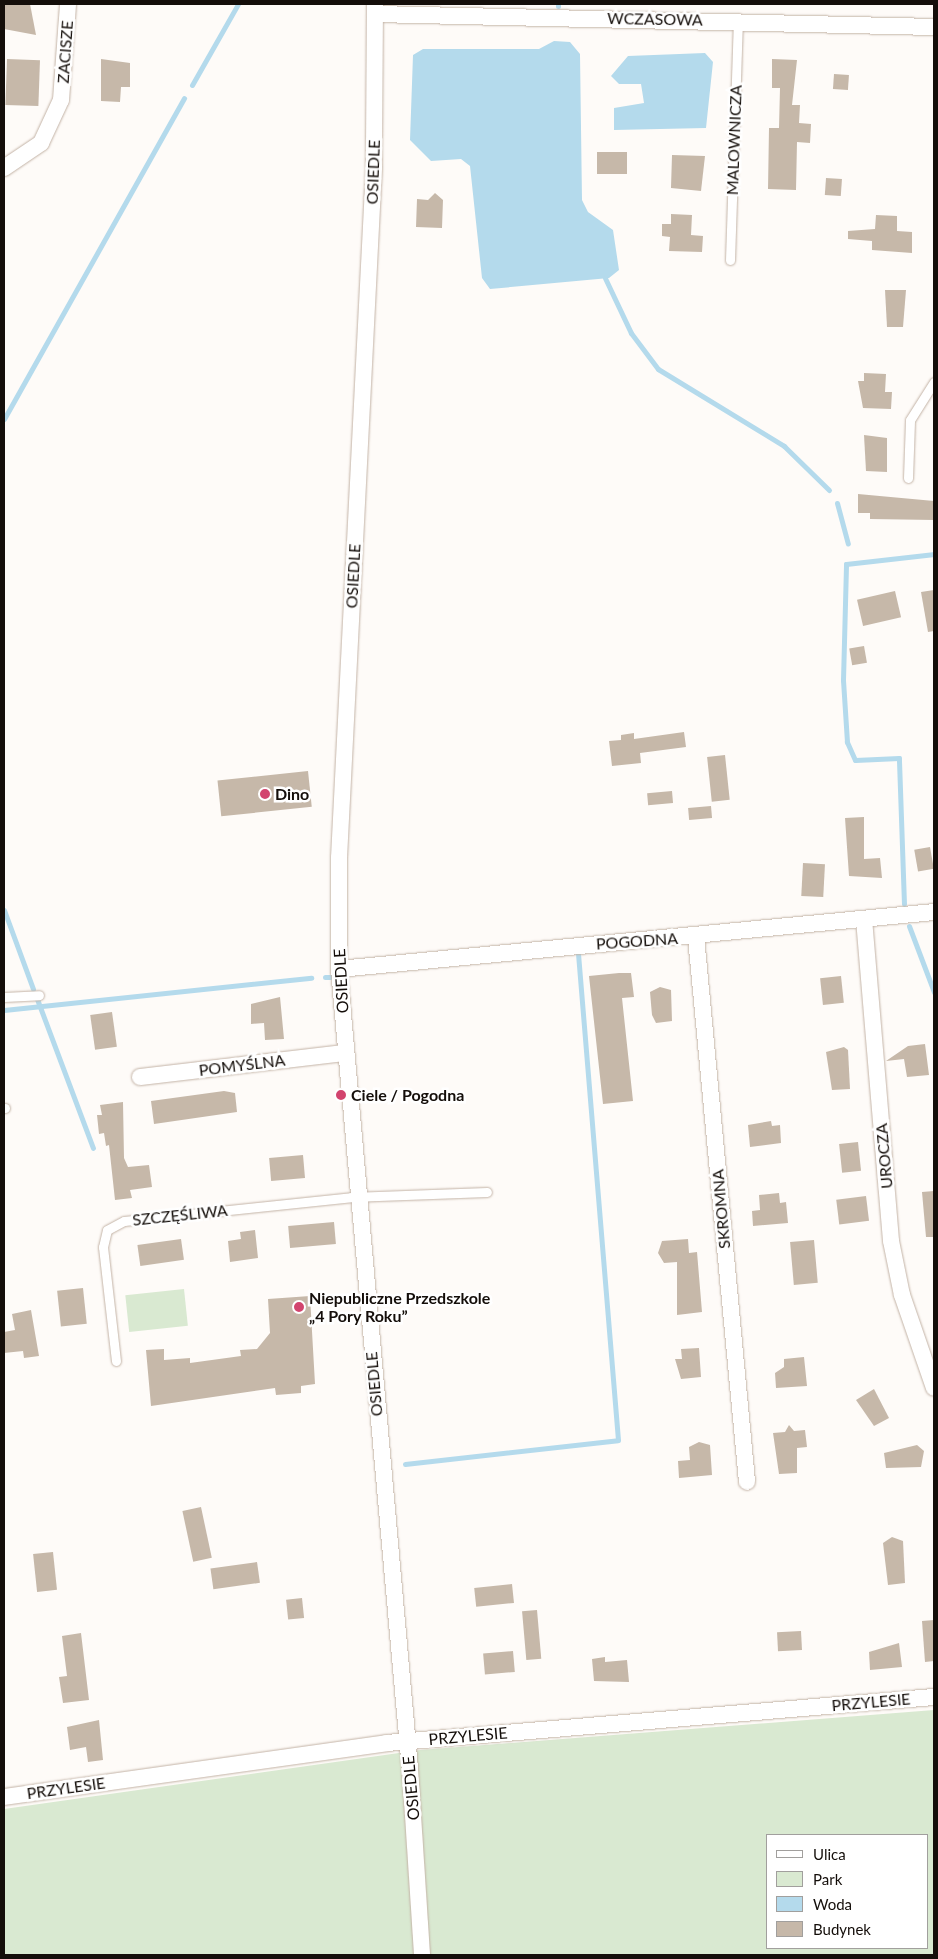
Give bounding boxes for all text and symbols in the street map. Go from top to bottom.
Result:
street label: WCZASOWA [607,9,703,29]
street label: ZACISZE [53,20,77,84]
street label: MALOWNICZA [722,84,746,196]
street label: OSIEDLE [362,139,384,205]
street label: OSIEDLE [342,543,364,609]
place label: Dino [275,784,309,804]
marker: Dino [259,788,271,800]
street label: POGODNA [595,929,679,953]
street label: OSIEDLE [330,948,352,1014]
street label: POMYŚLNA [198,1050,286,1080]
place label: Ciele / Pogodna [351,1085,464,1105]
marker: Ciele / Pogodna [335,1089,347,1101]
street label: UROCZA [872,1122,896,1190]
street label: SKROMNA [708,1168,734,1250]
street label: SZCZĘŚLIWA [131,1200,229,1230]
place label: Niepubliczne Przedszkole „4 Pory Roku” [309,1288,490,1326]
marker: Niepubliczne Przedszkole „4 Pory Roku” [293,1301,305,1313]
street label: OSIEDLE [362,1351,386,1417]
street label: PRZYLESIE [831,1689,911,1715]
street label: PRZYLESIE [428,1723,508,1749]
street label: OSIEDLE [399,1755,423,1821]
street label: PRZYLESIE [25,1773,107,1803]
legend [766,1834,928,1949]
text: Ulica [813,1845,846,1863]
text: Park [813,1870,842,1888]
text: Woda [813,1895,852,1913]
text: Budynek [813,1920,871,1938]

